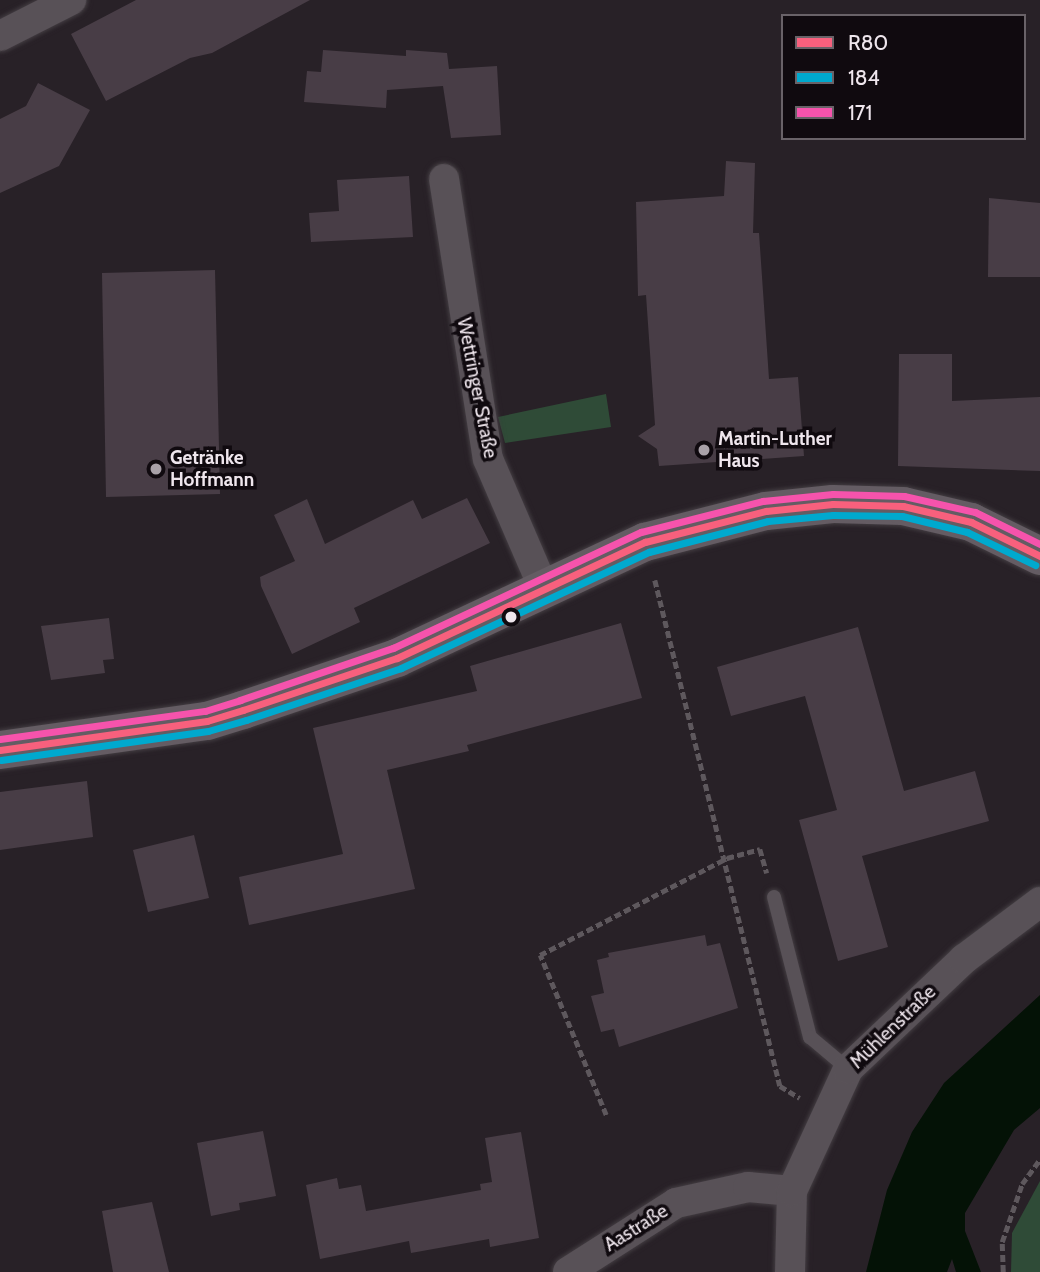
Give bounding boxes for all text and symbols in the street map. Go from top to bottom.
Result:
legend [781,14,1026,140]
text: R80 [848,30,888,55]
text: 184 [848,65,880,90]
text: 171 [848,100,872,125]
street label: Wettringer Straße [452,316,502,460]
place label: Martin-Luther Haus [718,428,832,472]
marker: Martin-Luther Haus [696,442,712,458]
place label: Getränke Hoffmann [170,447,254,491]
marker: Getränke Hoffmann [148,461,164,477]
unlabelled marker [504,610,518,624]
street label: Mühlenstraße [845,981,941,1073]
street label: Aastraße [600,1200,672,1256]

